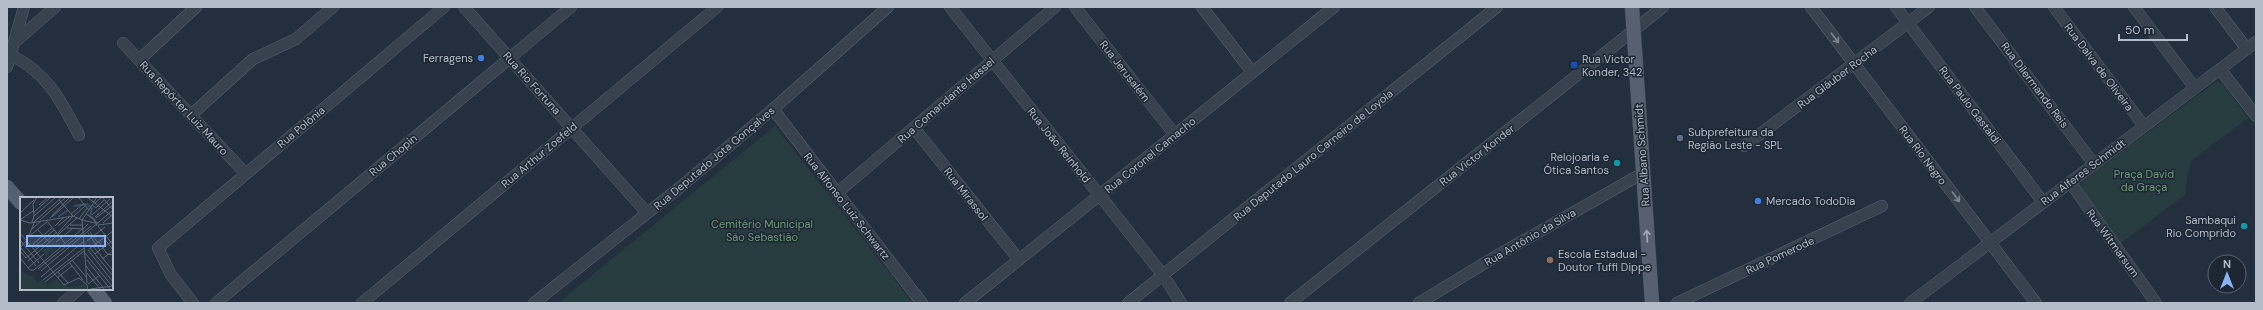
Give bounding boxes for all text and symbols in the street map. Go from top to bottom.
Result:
scale bar [2119,16,2187,42]
street label: Rua Dalva de Oliveira [2061,20,2137,114]
text: 50 m [2125,22,2154,38]
one-way arrow [1830,32,1839,43]
street label: Rua Jerusalém [1097,38,1153,105]
street label: Rua Dilermando Reis [1998,39,2072,131]
street label: Rua Gláuber Rocha [1794,42,1880,112]
street label: Rua Rio Fortuna [500,49,564,117]
place label: Ferragens [423,51,473,65]
place label: Rua Victor Konder, 342 [1582,52,1642,79]
marker: Ferragens [476,53,486,63]
street label: Rua Comandante Hassel [895,54,997,146]
street label: Rua Repórter Luiz Mauro [137,58,231,158]
marker: Rua Victor Konder, 342 [1569,60,1579,70]
street label: Rua Paulo Gastaldi [1936,63,2004,147]
street label: Rua Deputado Lauro Carneiro de Loyola [1230,86,1396,224]
street label: Rua Polônia [274,103,328,151]
street label: Rua Deputado Jota Gonçalves [651,103,777,213]
street label: Rua Albano Schmidt [1631,103,1653,207]
street label: Rua João Reinhold [1024,105,1094,186]
street label: Rua Coronel Camacho [1102,114,1198,196]
street label: Rua Arthur Zoefeld [498,119,580,191]
street label: Rua Victor Konder [1437,121,1517,189]
street label: Rua Rio Negro [1896,123,1950,187]
place label: Subprefeitura da Região Leste - SPL [1688,125,1783,152]
street label: Rua Chopin [366,131,420,179]
marker: Subprefeitura da Região Leste - SPL [1675,133,1685,143]
street label: Rua Alferes Schmidt [2038,136,2128,208]
street label: Rua Alfonso Luiz Schwartz [801,150,893,262]
place label: Relojoaria e Ótica Santos [1543,150,1609,177]
marker: Relojoaria e Ótica Santos [1612,158,1622,168]
street label: Rua Mirassol [941,165,991,223]
park label: Praça David da Graça [2114,167,2174,194]
one-way arrow [1951,192,1960,203]
place label: Mercado TodoDia [1766,194,1855,208]
marker: Mercado TodoDia [1753,196,1763,206]
inset map [20,197,113,290]
street label: Rua Antônio da Silva [1482,205,1578,269]
street label: Rua Witmarsum [2084,206,2143,280]
place label: Sambaqui Rio Comprido [2166,213,2236,240]
park label: Cemitério Municipal São Sebastião [711,217,813,244]
marker: Sambaqui Rio Comprido [2239,221,2249,231]
one-way arrow [1644,230,1651,243]
street label: Rua Pomerode [1744,233,1816,277]
place label: Escola Estadual - Doutor Tuffi Dippe [1558,247,1651,274]
north arrow [2207,254,2247,294]
marker: Escola Estadual - Doutor Tuffi Dippe [1545,255,1555,265]
text: N [2223,257,2231,271]

